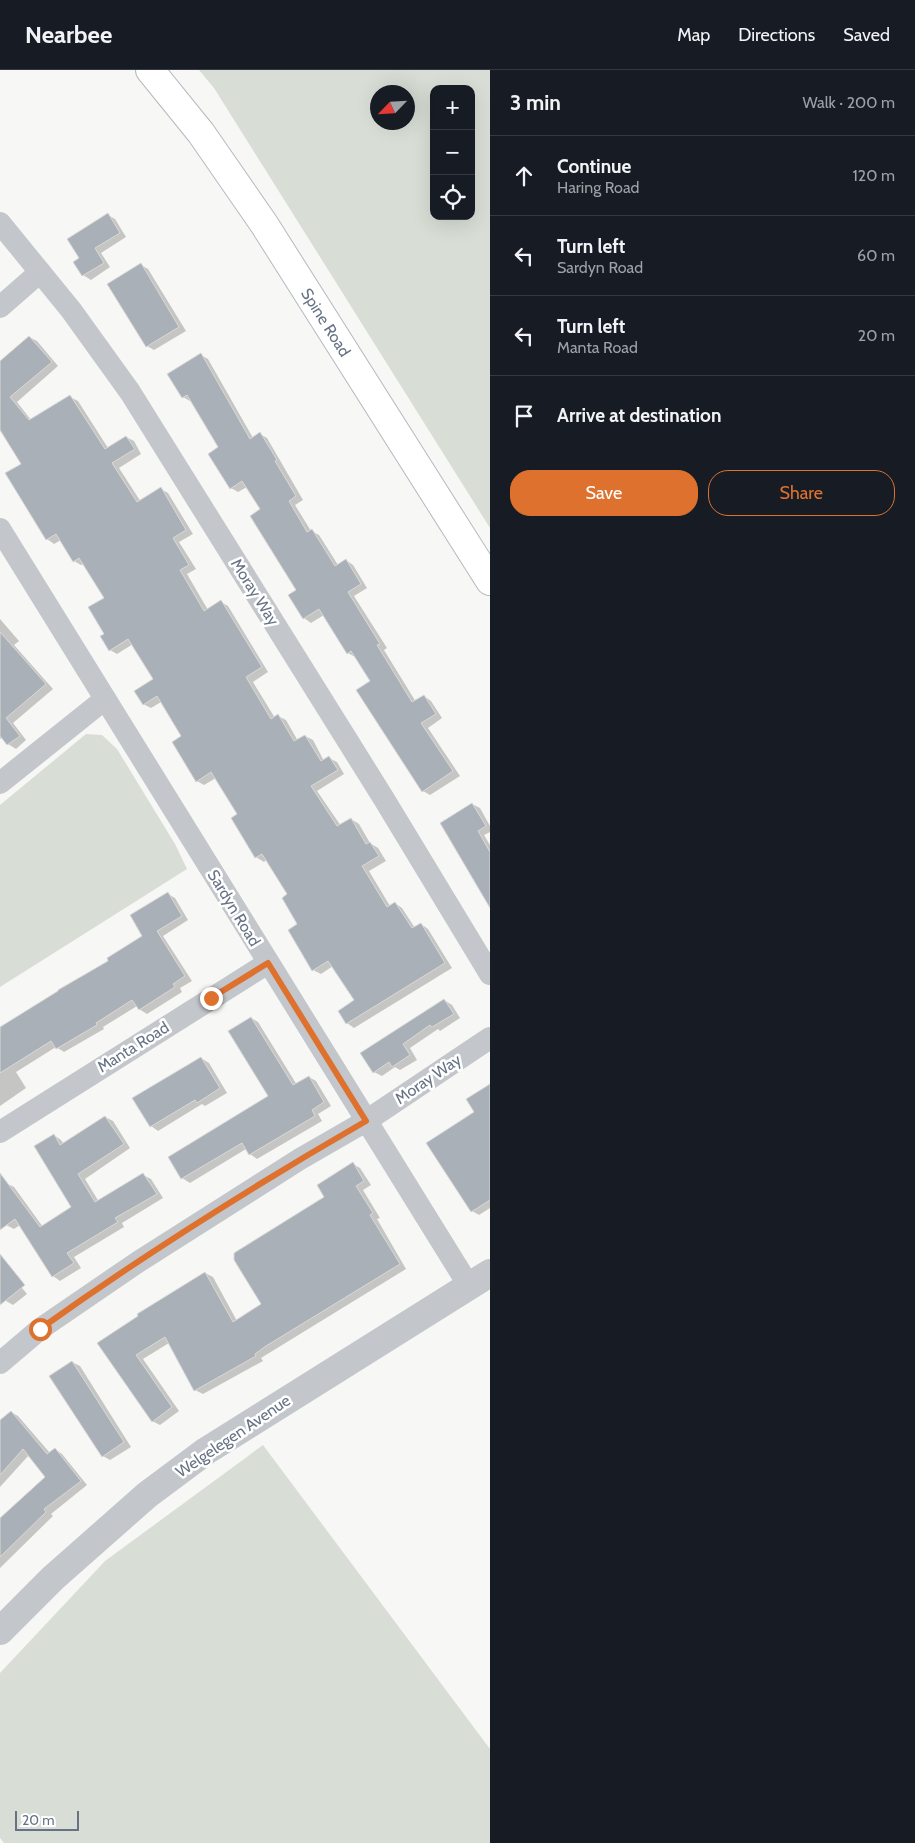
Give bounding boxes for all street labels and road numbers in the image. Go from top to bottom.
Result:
street label: Spine Road [298,285,355,360]
street label: Moray Way [227,555,283,629]
street label: Sardyn Road [204,866,264,950]
street label: Manta Road [94,1018,172,1076]
street label: Moray Way [391,1050,465,1108]
street label: Welgelegen Avenue [172,1391,294,1481]

